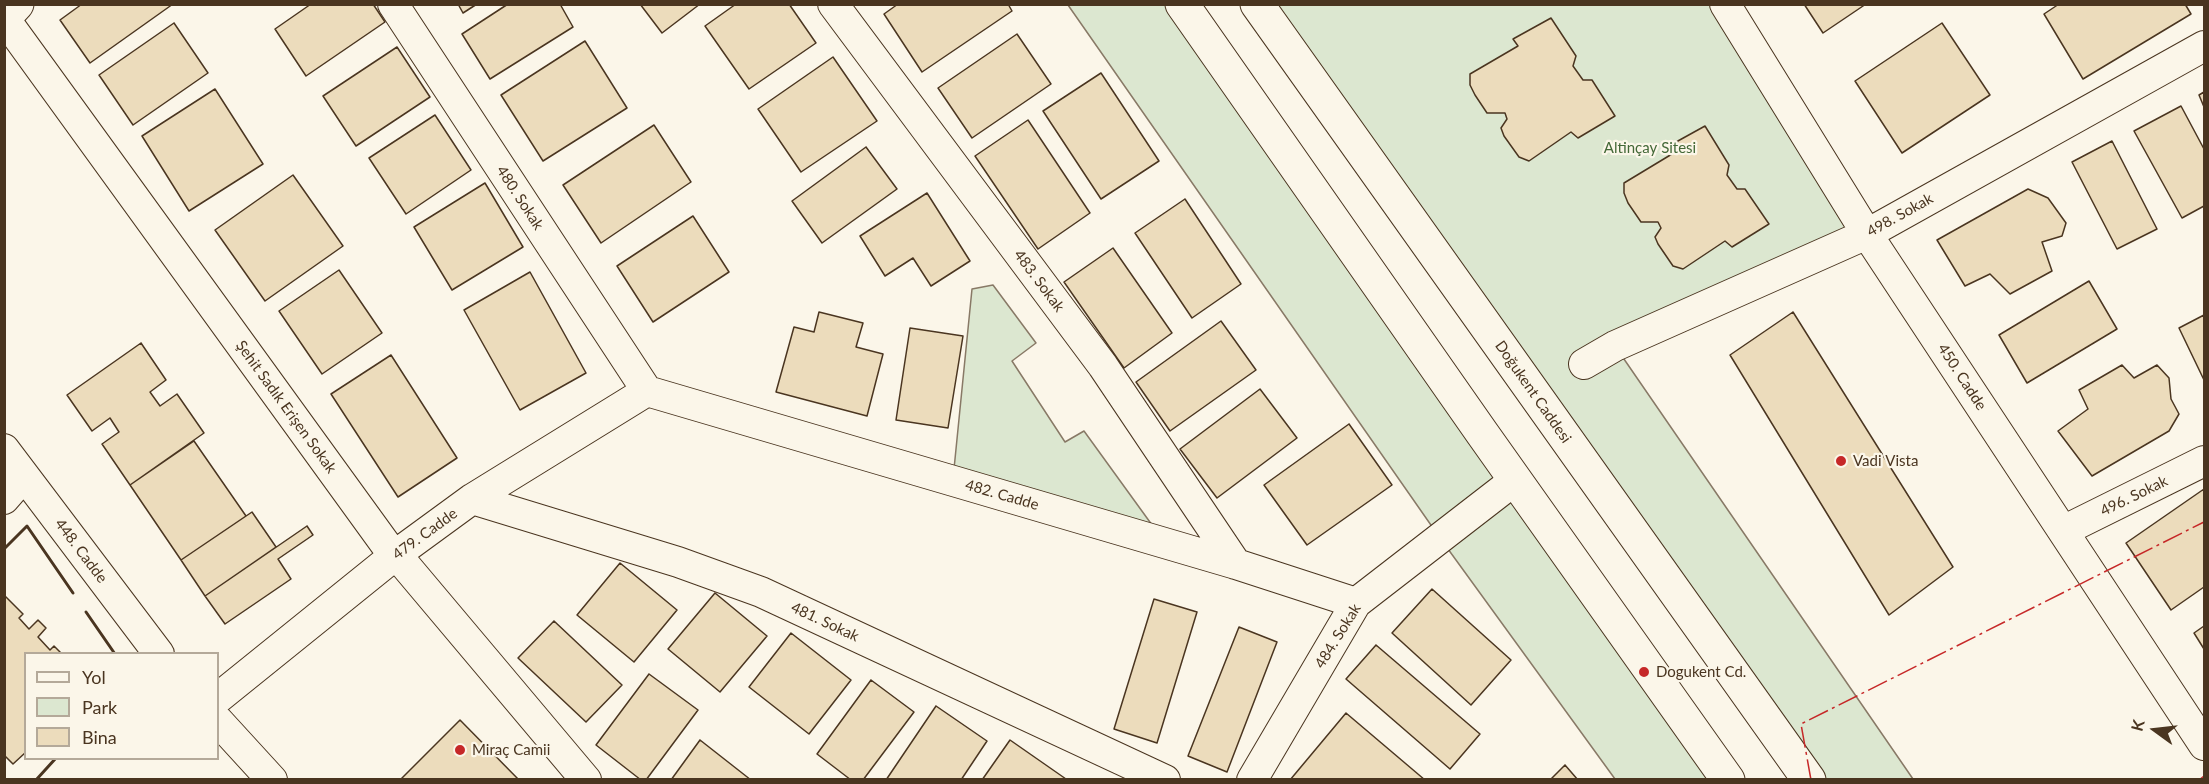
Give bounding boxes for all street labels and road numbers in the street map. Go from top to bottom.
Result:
street label: 480. Sokak [493,163,547,233]
street label: 498. Sokak [1864,189,1936,241]
street label: 483. Sokak [1010,247,1068,315]
street label: Şehit Sadık Erişen Sokak [232,337,340,477]
street label: Doğukent Caddesi [1491,337,1575,447]
street label: 450. Cadde [1934,340,1990,414]
street label: 496. Sokak [2097,472,2171,520]
street label: 482. Cadde [963,476,1041,514]
street label: 479. Cadde [389,504,461,564]
street label: 448. Cadde [51,515,111,587]
street label: 481. Sokak [788,598,862,646]
street label: 484. Sokak [1311,600,1365,672]

